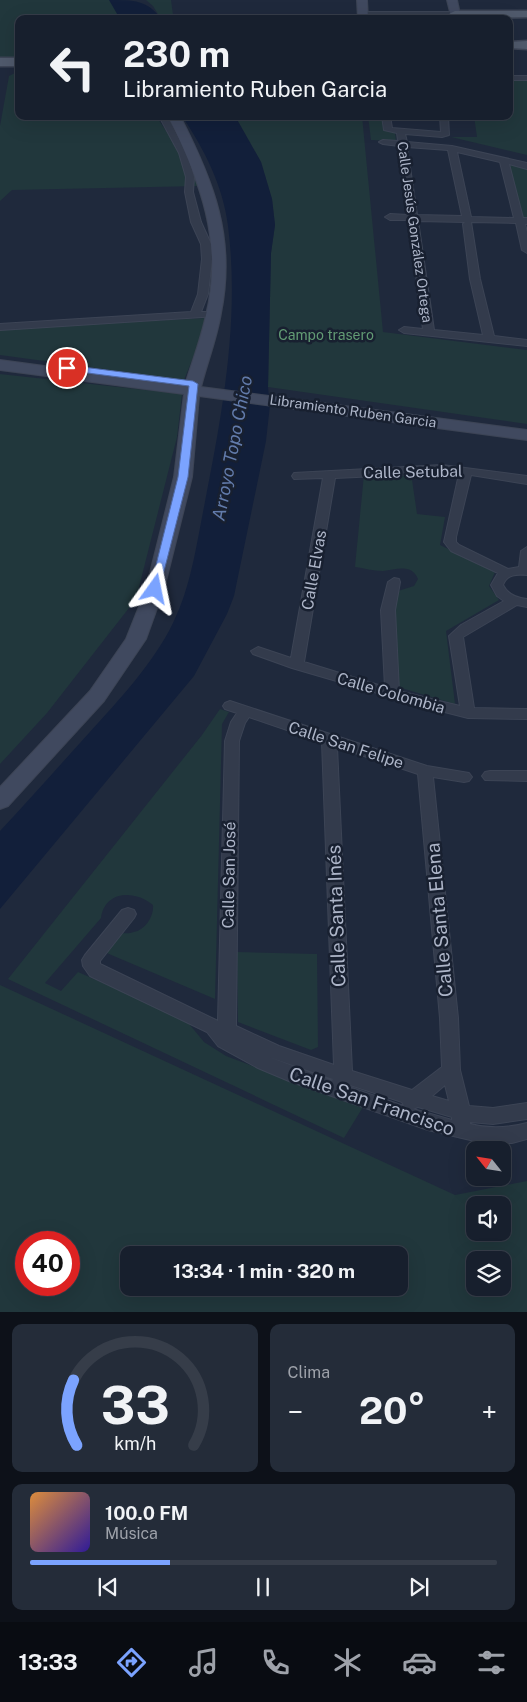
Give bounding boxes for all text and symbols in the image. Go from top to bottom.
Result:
text: 230 m [123,34,230,75]
icon: left [40,35,105,100]
text: Libramiento Ruben Garcia [123,76,387,102]
street label: Calle Jesús González Ortega [394,140,436,324]
park label: Campo trasero [278,327,374,343]
pin [46,347,88,389]
icon: arrive [53,354,81,382]
water label: Arroyo Topo Chico [208,374,256,522]
street label: Libramiento Ruben Garcia [269,391,437,431]
street label: Calle Setubal [363,462,463,482]
street label: Calle Elvas [298,529,330,611]
position arrow [128,562,180,614]
street label: Calle Colombia [335,669,447,717]
street label: Calle San Felipe [286,717,406,773]
street label: Calle San José [219,822,239,928]
street label: Calle Santa Elena [421,842,457,998]
street label: Calle Santa Inés [323,845,349,987]
street label: Calle San Francisco [286,1062,458,1140]
north arrow [466,1141,511,1186]
map controls [466,1141,511,1296]
button: sound [466,1196,511,1241]
speed limit sign: 40 [15,1231,80,1296]
button: layers [466,1251,511,1296]
text: 13:34 · 1 min · 320 m [173,1260,355,1282]
text: Clima [288,1363,330,1382]
text: 33 [100,1375,169,1436]
text: 20° [359,1388,426,1433]
text: − [288,1395,303,1428]
text: + [481,1395,497,1428]
text: km/h [114,1433,156,1454]
text: 100.0 FM [105,1502,188,1524]
text: Música [105,1524,158,1543]
icon: previous [94,1573,122,1601]
icon: pause [249,1573,277,1601]
icon: next [405,1573,433,1601]
icon: directions [114,1645,149,1680]
icon: music [186,1645,221,1680]
icon: phone [258,1645,293,1680]
icon: climate [330,1645,365,1680]
icon: car [402,1645,437,1680]
icon: filters [474,1645,509,1680]
text: 13:33 [18,1649,78,1675]

